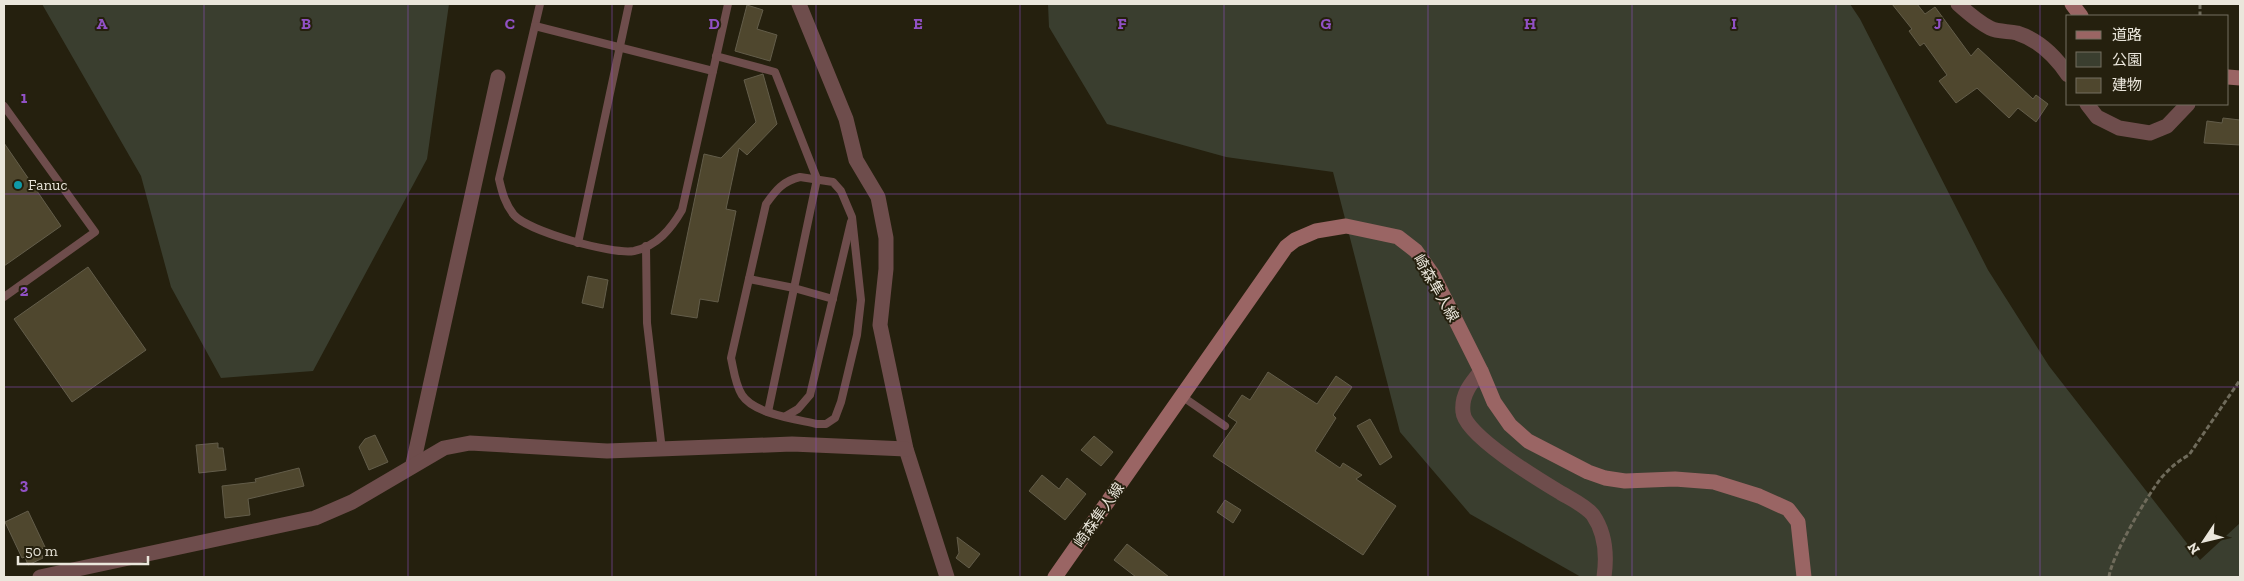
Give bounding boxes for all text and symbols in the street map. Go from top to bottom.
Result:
text: A [97,14,108,33]
text: B [301,14,311,33]
text: C [505,14,515,33]
text: D [708,14,720,33]
text: E [913,14,923,33]
text: F [1117,14,1127,33]
text: G [1321,14,1332,33]
text: H [1524,14,1536,33]
text: I [1731,14,1737,33]
text: J [1934,14,1942,33]
legend [2066,15,2229,105]
text: 道路 [2112,26,2142,44]
text: 公園 [2112,51,2142,69]
text: 建物 [2112,76,2142,94]
text: 1 [21,88,28,107]
place label: Fanuc [28,176,67,194]
marker: Fanuc [12,179,24,191]
street label: 崎森隼人線 [1409,251,1463,325]
text: 2 [20,281,29,300]
text: 3 [20,475,29,494]
street label: 崎森隼人線 [1070,479,1128,551]
north arrow [2179,516,2229,566]
scale bar [18,534,148,566]
text: N [2184,539,2204,557]
text: 50 m [25,542,58,560]

